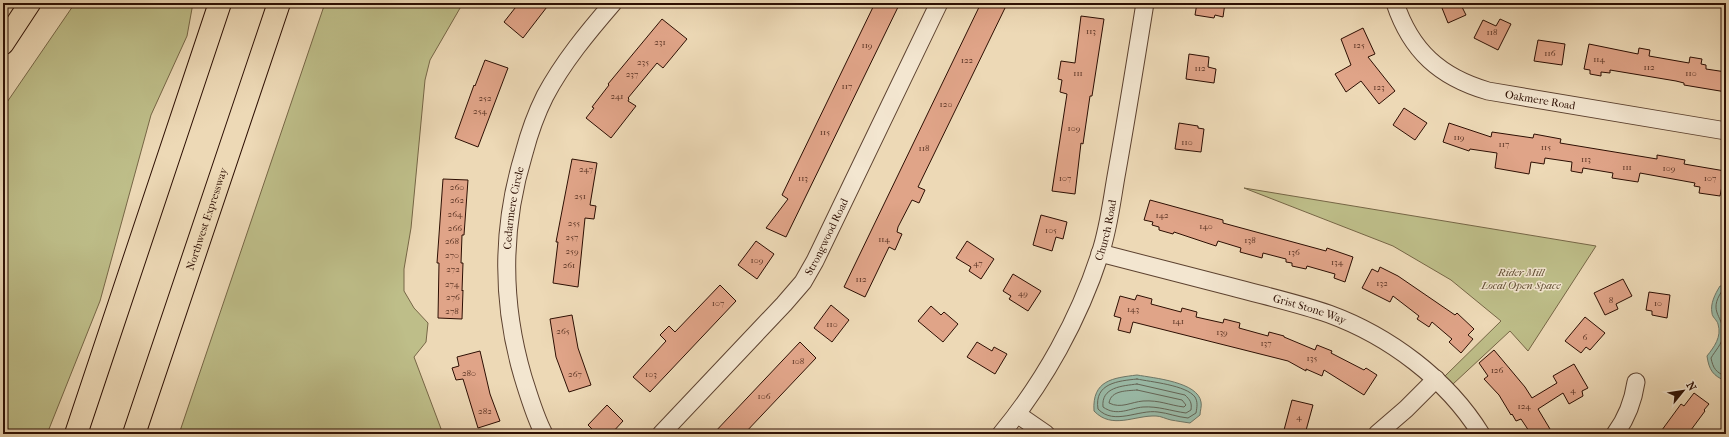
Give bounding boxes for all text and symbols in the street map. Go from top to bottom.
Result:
house number: 113 [1086,26,1096,36]
house number: 118 [1487,27,1498,37]
house number: 231 [654,37,666,47]
house number: 119 [861,40,873,50]
house number: 125 [1353,40,1365,50]
house number: 116 [1544,48,1556,58]
house number: 114 [1593,54,1606,64]
house number: 122 [961,55,974,65]
house number: 235 [637,57,649,67]
house number: 112 [1643,62,1655,72]
house number: 112 [1194,63,1206,73]
house number: 111 [1073,68,1083,78]
house number: 110 [1685,68,1697,78]
house number: 237 [626,69,639,79]
house number: 117 [842,81,853,91]
house number: 123 [1373,82,1385,92]
street label: Oakmere Road [1504,87,1577,112]
house number: 241 [610,91,624,101]
house number: 252 [478,93,492,103]
house number: 120 [940,99,952,109]
house number: 254 [473,106,488,116]
house number: 109 [1068,123,1081,133]
house number: 115 [820,127,830,137]
house number: 119 [1453,132,1465,142]
house number: 110 [1181,137,1193,147]
house number: 117 [1499,139,1510,149]
house number: 115 [1541,142,1551,152]
house number: 118 [919,143,930,153]
house number: 113 [1581,154,1591,164]
house number: 111 [1622,162,1632,172]
house number: 109 [1663,163,1676,173]
street label: Cedarmere Circle [500,164,526,250]
house number: 247 [579,164,594,174]
street label: Northwest Expressway [183,165,230,272]
house number: 113 [798,173,808,183]
house number: 107 [1059,173,1072,183]
house number: 107 [1704,173,1717,183]
house number: 260 [450,182,464,192]
house number: 251 [574,191,586,201]
house number: 262 [450,195,464,205]
street label: Strongwood Road [802,195,851,278]
street label: Church Road [1092,198,1119,262]
house number: 264 [448,209,463,219]
house number: 142 [1155,210,1169,220]
house number: 255 [568,218,580,228]
house number: 140 [1199,221,1213,231]
house number: 266 [448,223,462,233]
house number: 105 [1045,225,1057,235]
house number: 257 [566,232,579,242]
house number: 114 [878,234,891,244]
house number: 138 [1244,235,1256,245]
house number: 268 [445,236,459,246]
house number: 259 [565,246,579,256]
house number: 136 [1288,247,1300,257]
house number: 270 [445,250,459,260]
house number: 109 [751,255,764,265]
house number: 134 [1331,257,1344,267]
house number: 47 [973,258,983,268]
house number: 261 [563,260,575,270]
house number: 272 [446,264,460,274]
park label: Rider Mill Local Open Space [1480,266,1561,292]
house number: 112 [855,274,867,284]
house number: 132 [1376,278,1388,288]
house number: 274 [445,279,460,289]
house number: 49 [1018,288,1028,298]
street label: Grist Stone Way [1272,291,1349,327]
house number: 276 [446,292,460,302]
house number: 8 [1609,295,1614,305]
house number: 107 [712,298,725,308]
house number: 10 [1654,298,1662,308]
house number: 143 [1127,304,1139,314]
house number: 278 [445,306,459,316]
house number: 141 [1172,316,1184,326]
house number: 110 [826,319,838,329]
house number: 265 [556,326,570,336]
house number: 139 [1216,327,1228,337]
house number: 6 [1583,332,1588,342]
house number: 137 [1260,338,1272,348]
house number: 135 [1307,353,1318,363]
house number: 108 [792,356,805,366]
house number: 126 [1491,365,1503,375]
house number: 280 [462,368,476,378]
house number: 267 [568,369,583,379]
house number: 103 [645,369,657,379]
north arrow [1663,371,1703,411]
text: N [1684,379,1699,394]
house number: 4 [1570,385,1576,395]
house number: 106 [758,391,771,401]
house number: 124 [1517,401,1531,411]
house number: 282 [478,406,492,416]
house number: 4 [1296,412,1302,422]

